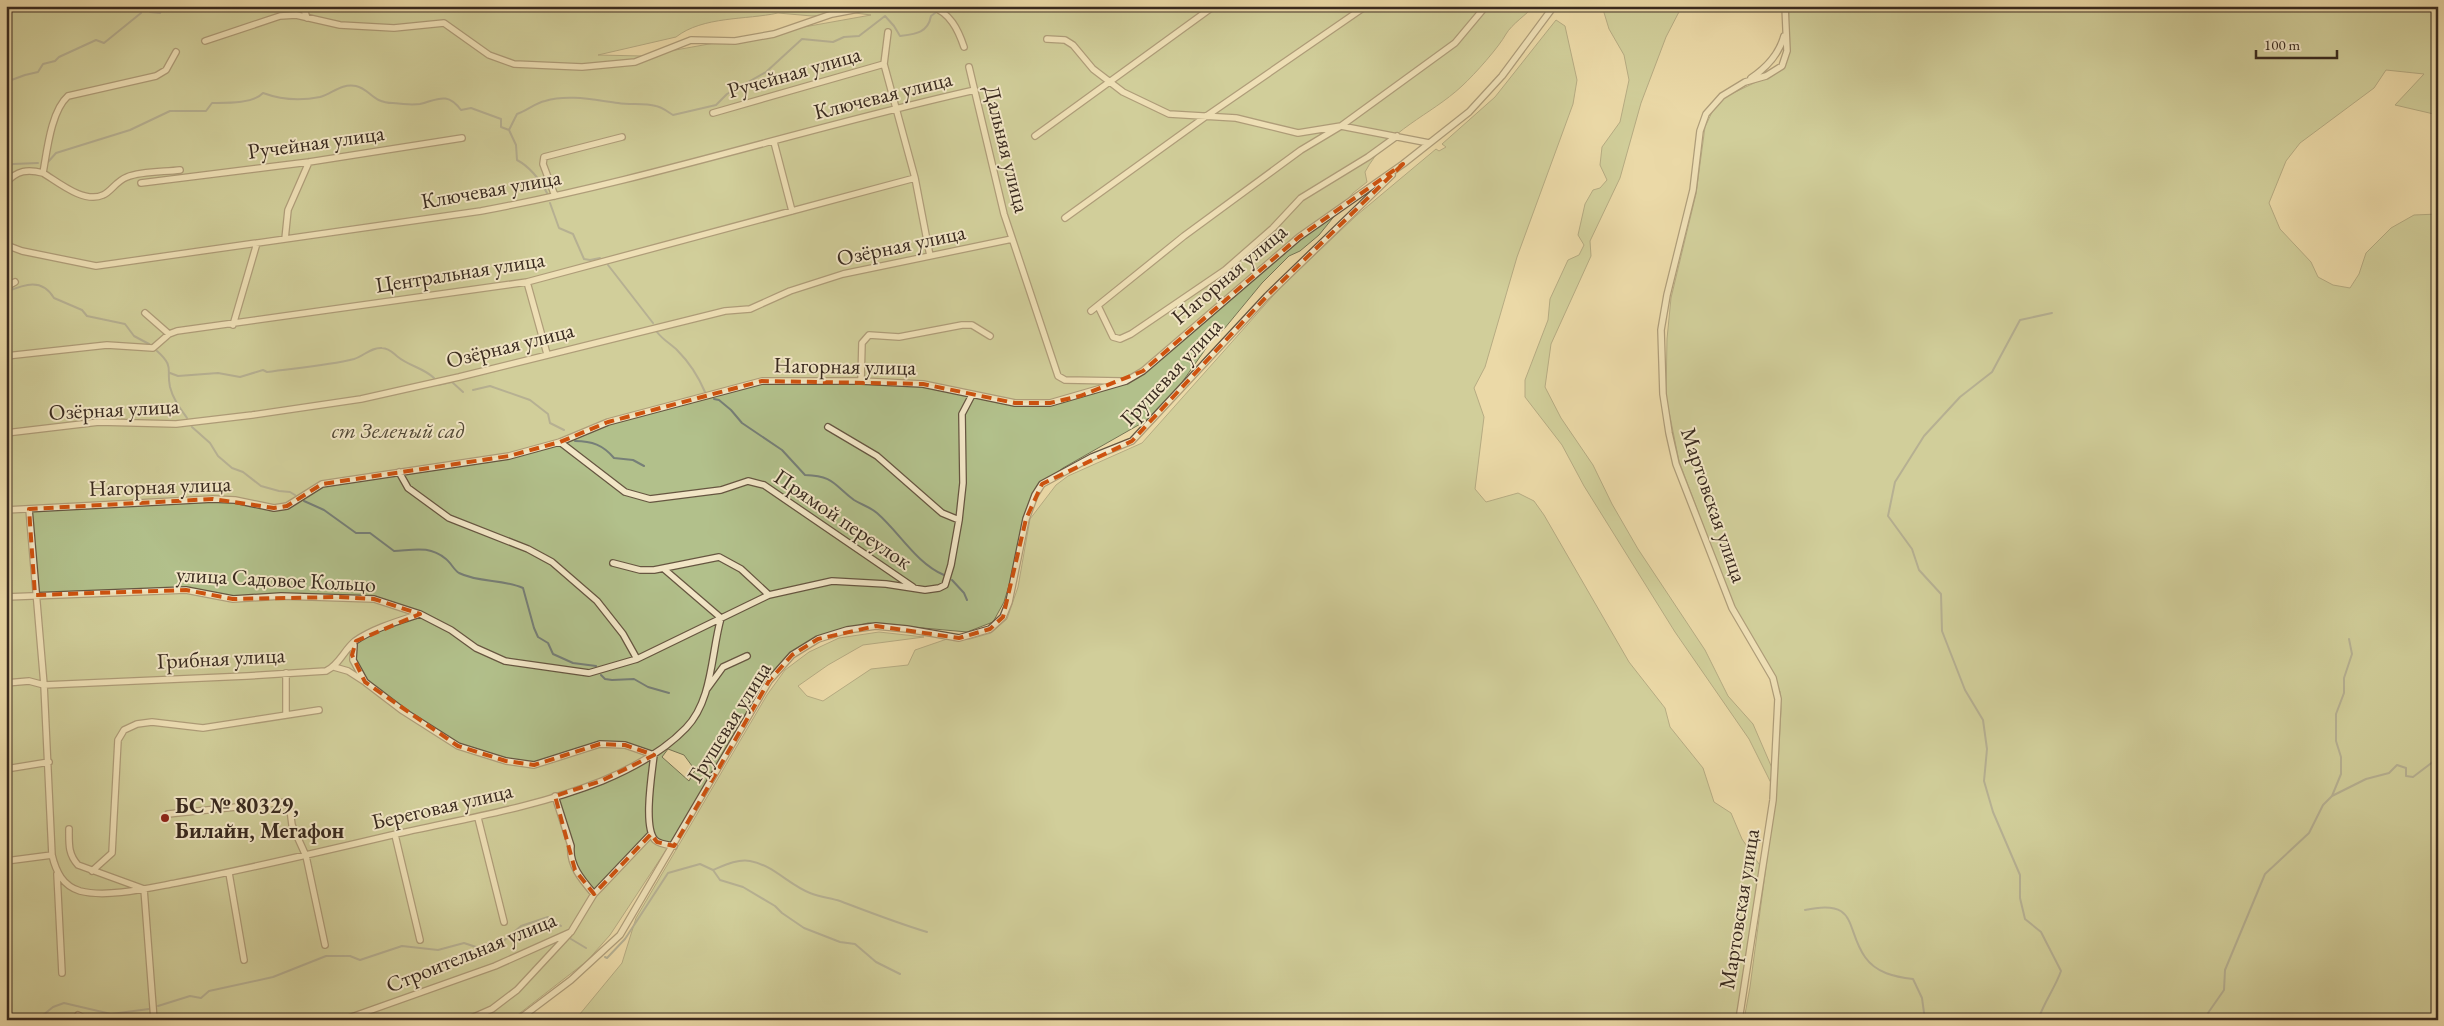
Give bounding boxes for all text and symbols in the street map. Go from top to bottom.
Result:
scale bar [2256,28,2338,60]
text: 100 m [2264,35,2301,54]
street label: Ручейная улица [724,39,864,105]
street label: Ключевая улица [811,64,955,126]
street label: Дальняя улица [977,82,1037,216]
street label: Ручейная улица [246,118,386,166]
street label: Ключевая улица [419,162,564,216]
street label: Озёрная улица [834,217,968,273]
street label: Нагорная улица [1165,217,1293,331]
street label: Центральная улица [373,244,547,300]
street label: Грушевая улица [1114,312,1229,432]
street label: Озёрная улица [443,315,577,375]
street label: Нагорная улица [773,350,917,382]
street label: Озёрная улица [48,391,180,427]
park label: ст Зеленый сад [332,416,464,445]
street label: Мартовская улица [1674,424,1754,587]
street label: Прямой переулок [768,462,918,576]
street label: Нагорная улица [88,469,232,503]
street label: улица Садовое Кольцо [175,559,377,599]
street label: Грибная улица [156,640,286,676]
street label: Грушевая улица [680,656,778,788]
street label: Береговая улица [369,776,516,836]
place label: БС № 80329, Билайн, Мегафон [175,791,345,845]
marker: БС № 80329, Билайн, Мегафон [159,812,171,824]
street label: Мартовская улица [1712,827,1766,991]
street label: Строительная улица [382,905,561,999]

